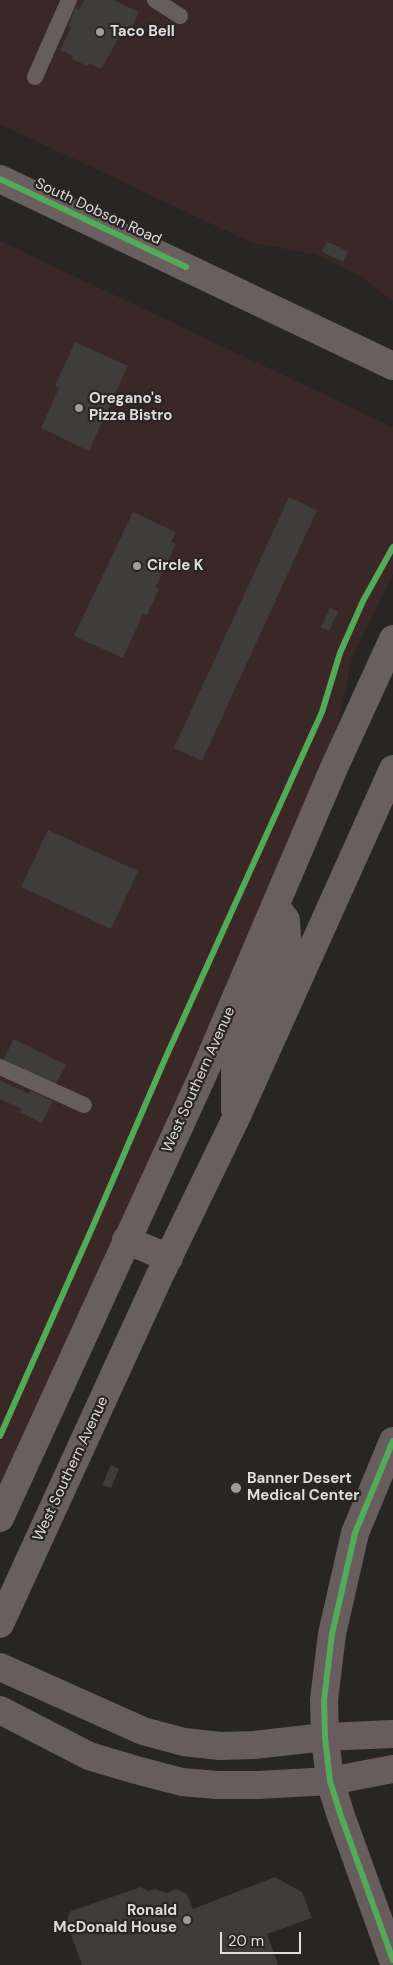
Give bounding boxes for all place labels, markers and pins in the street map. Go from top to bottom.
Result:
place label: Taco Bell [110,23,175,41]
marker: Taco Bell [94,26,106,38]
place label: Oregano's Pizza Bistro [89,390,172,425]
marker: Oregano's Pizza Bistro [73,402,85,414]
place label: Circle K [147,557,204,575]
marker: Circle K [131,560,143,572]
place label: Banner Desert Medical Center [247,1470,360,1505]
marker: Banner Desert Medical Center [229,1481,243,1495]
place label: Ronald McDonald House [53,1902,177,1937]
marker: Ronald McDonald House [181,1914,193,1926]

